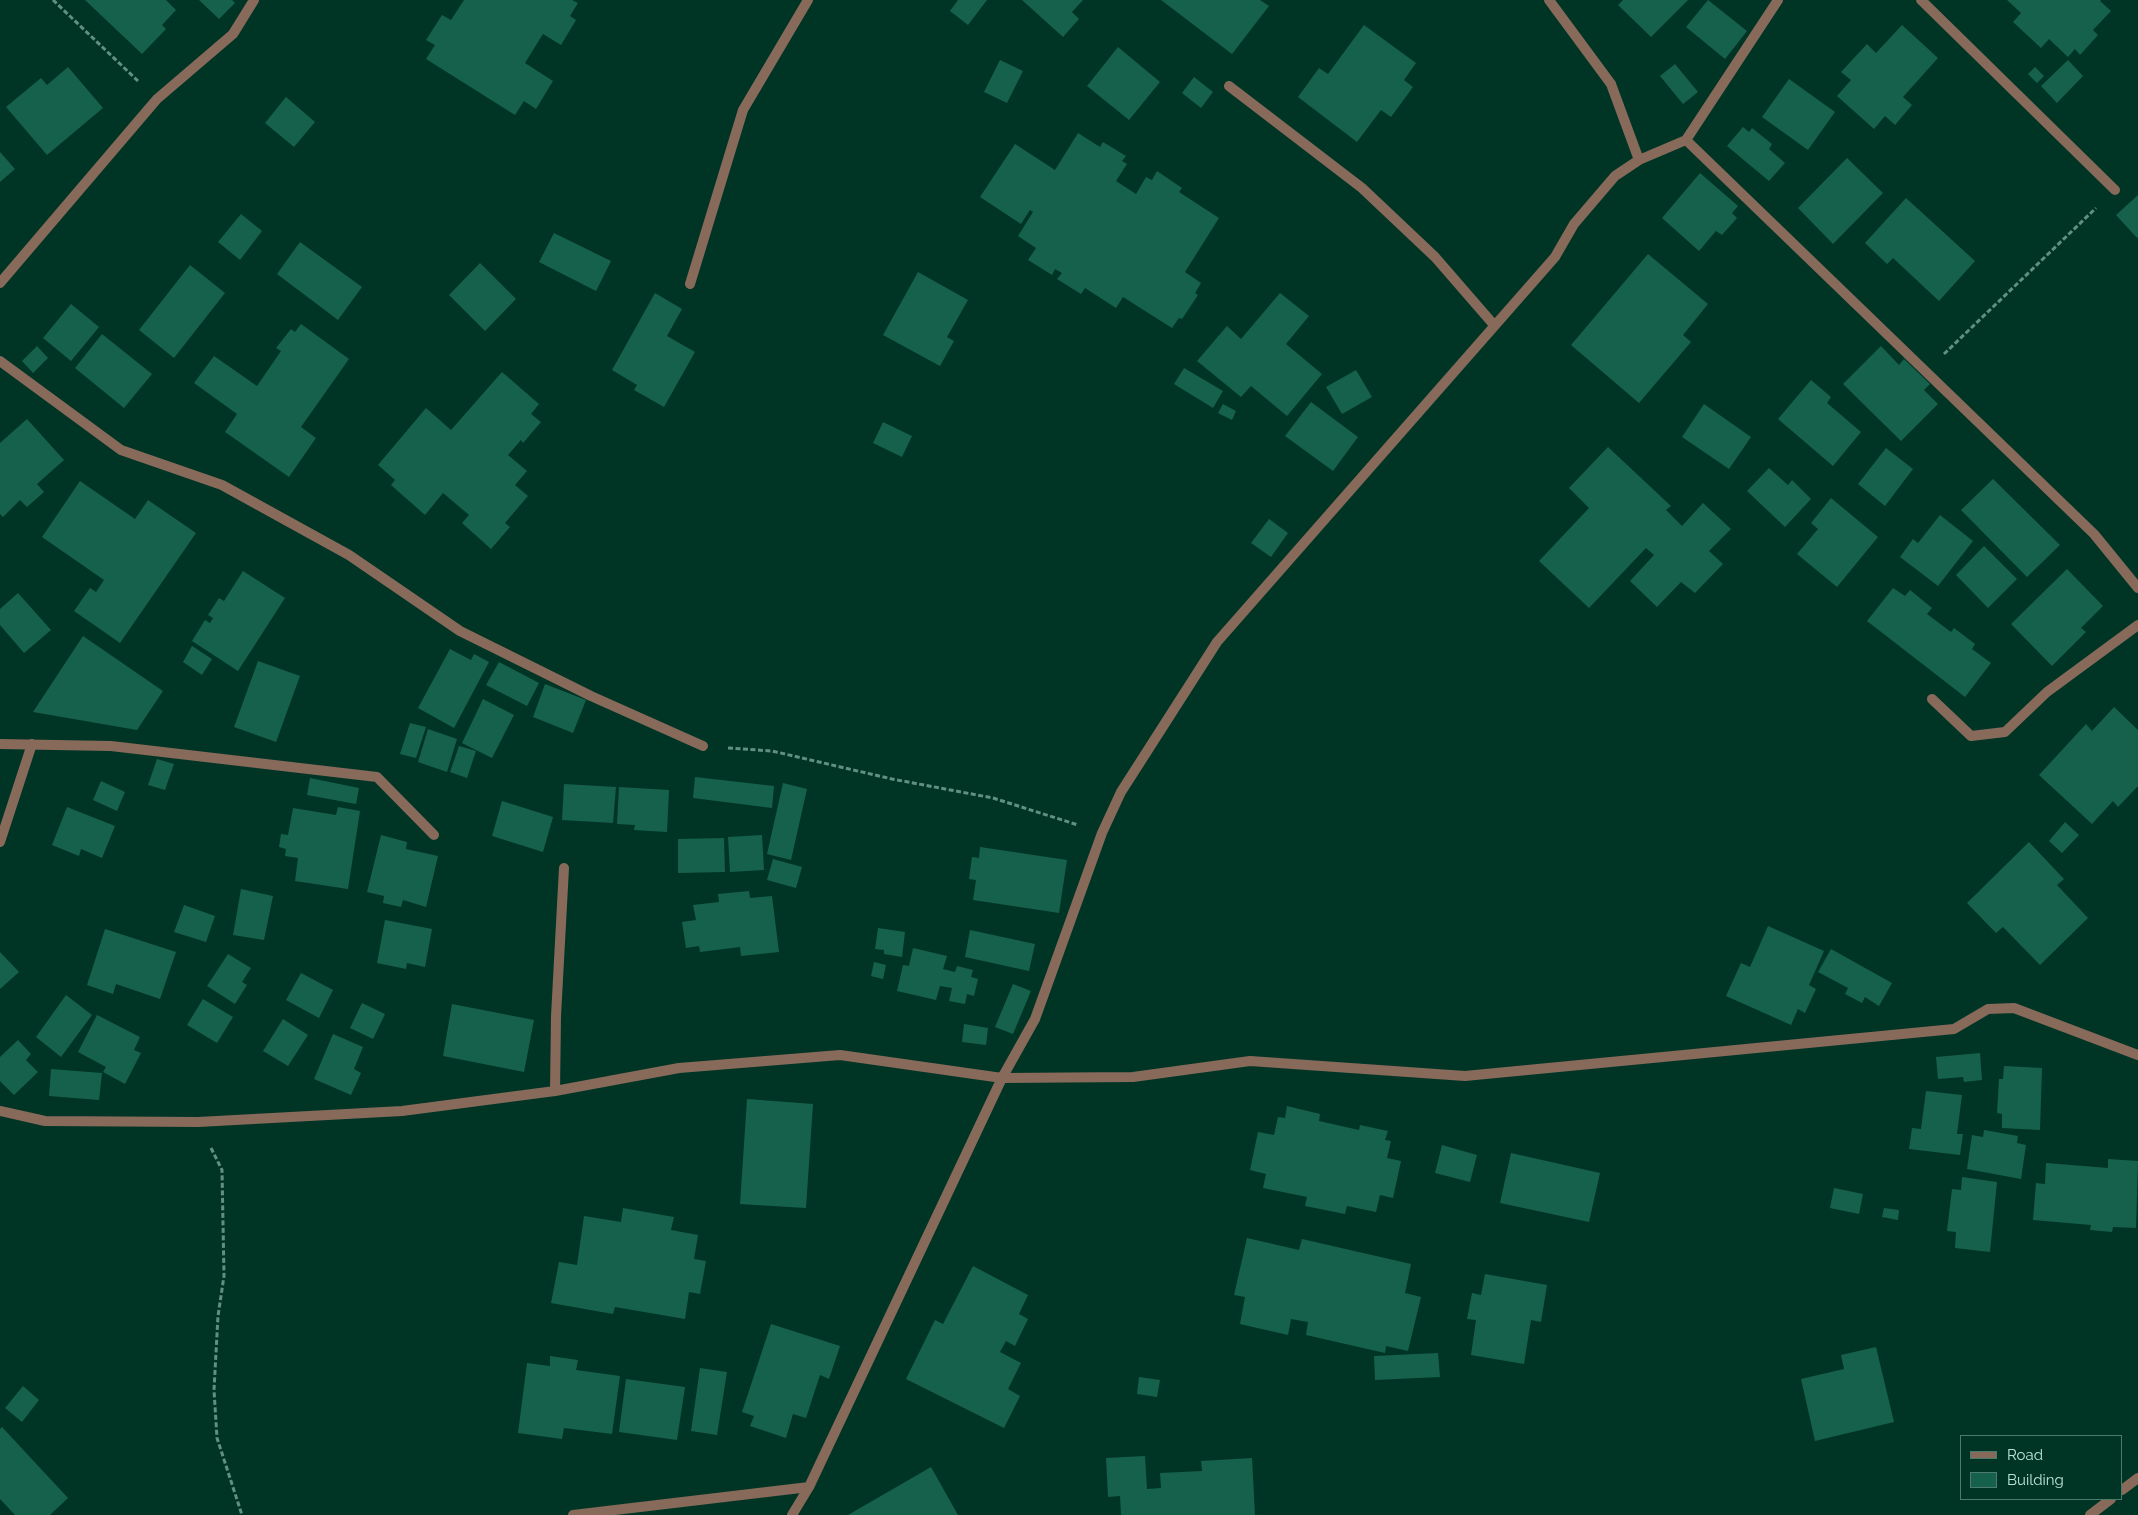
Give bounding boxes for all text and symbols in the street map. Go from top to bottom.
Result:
legend [1960,1435,2123,1500]
text: Road [2007,1446,2043,1464]
text: Building [2007,1471,2064,1489]

